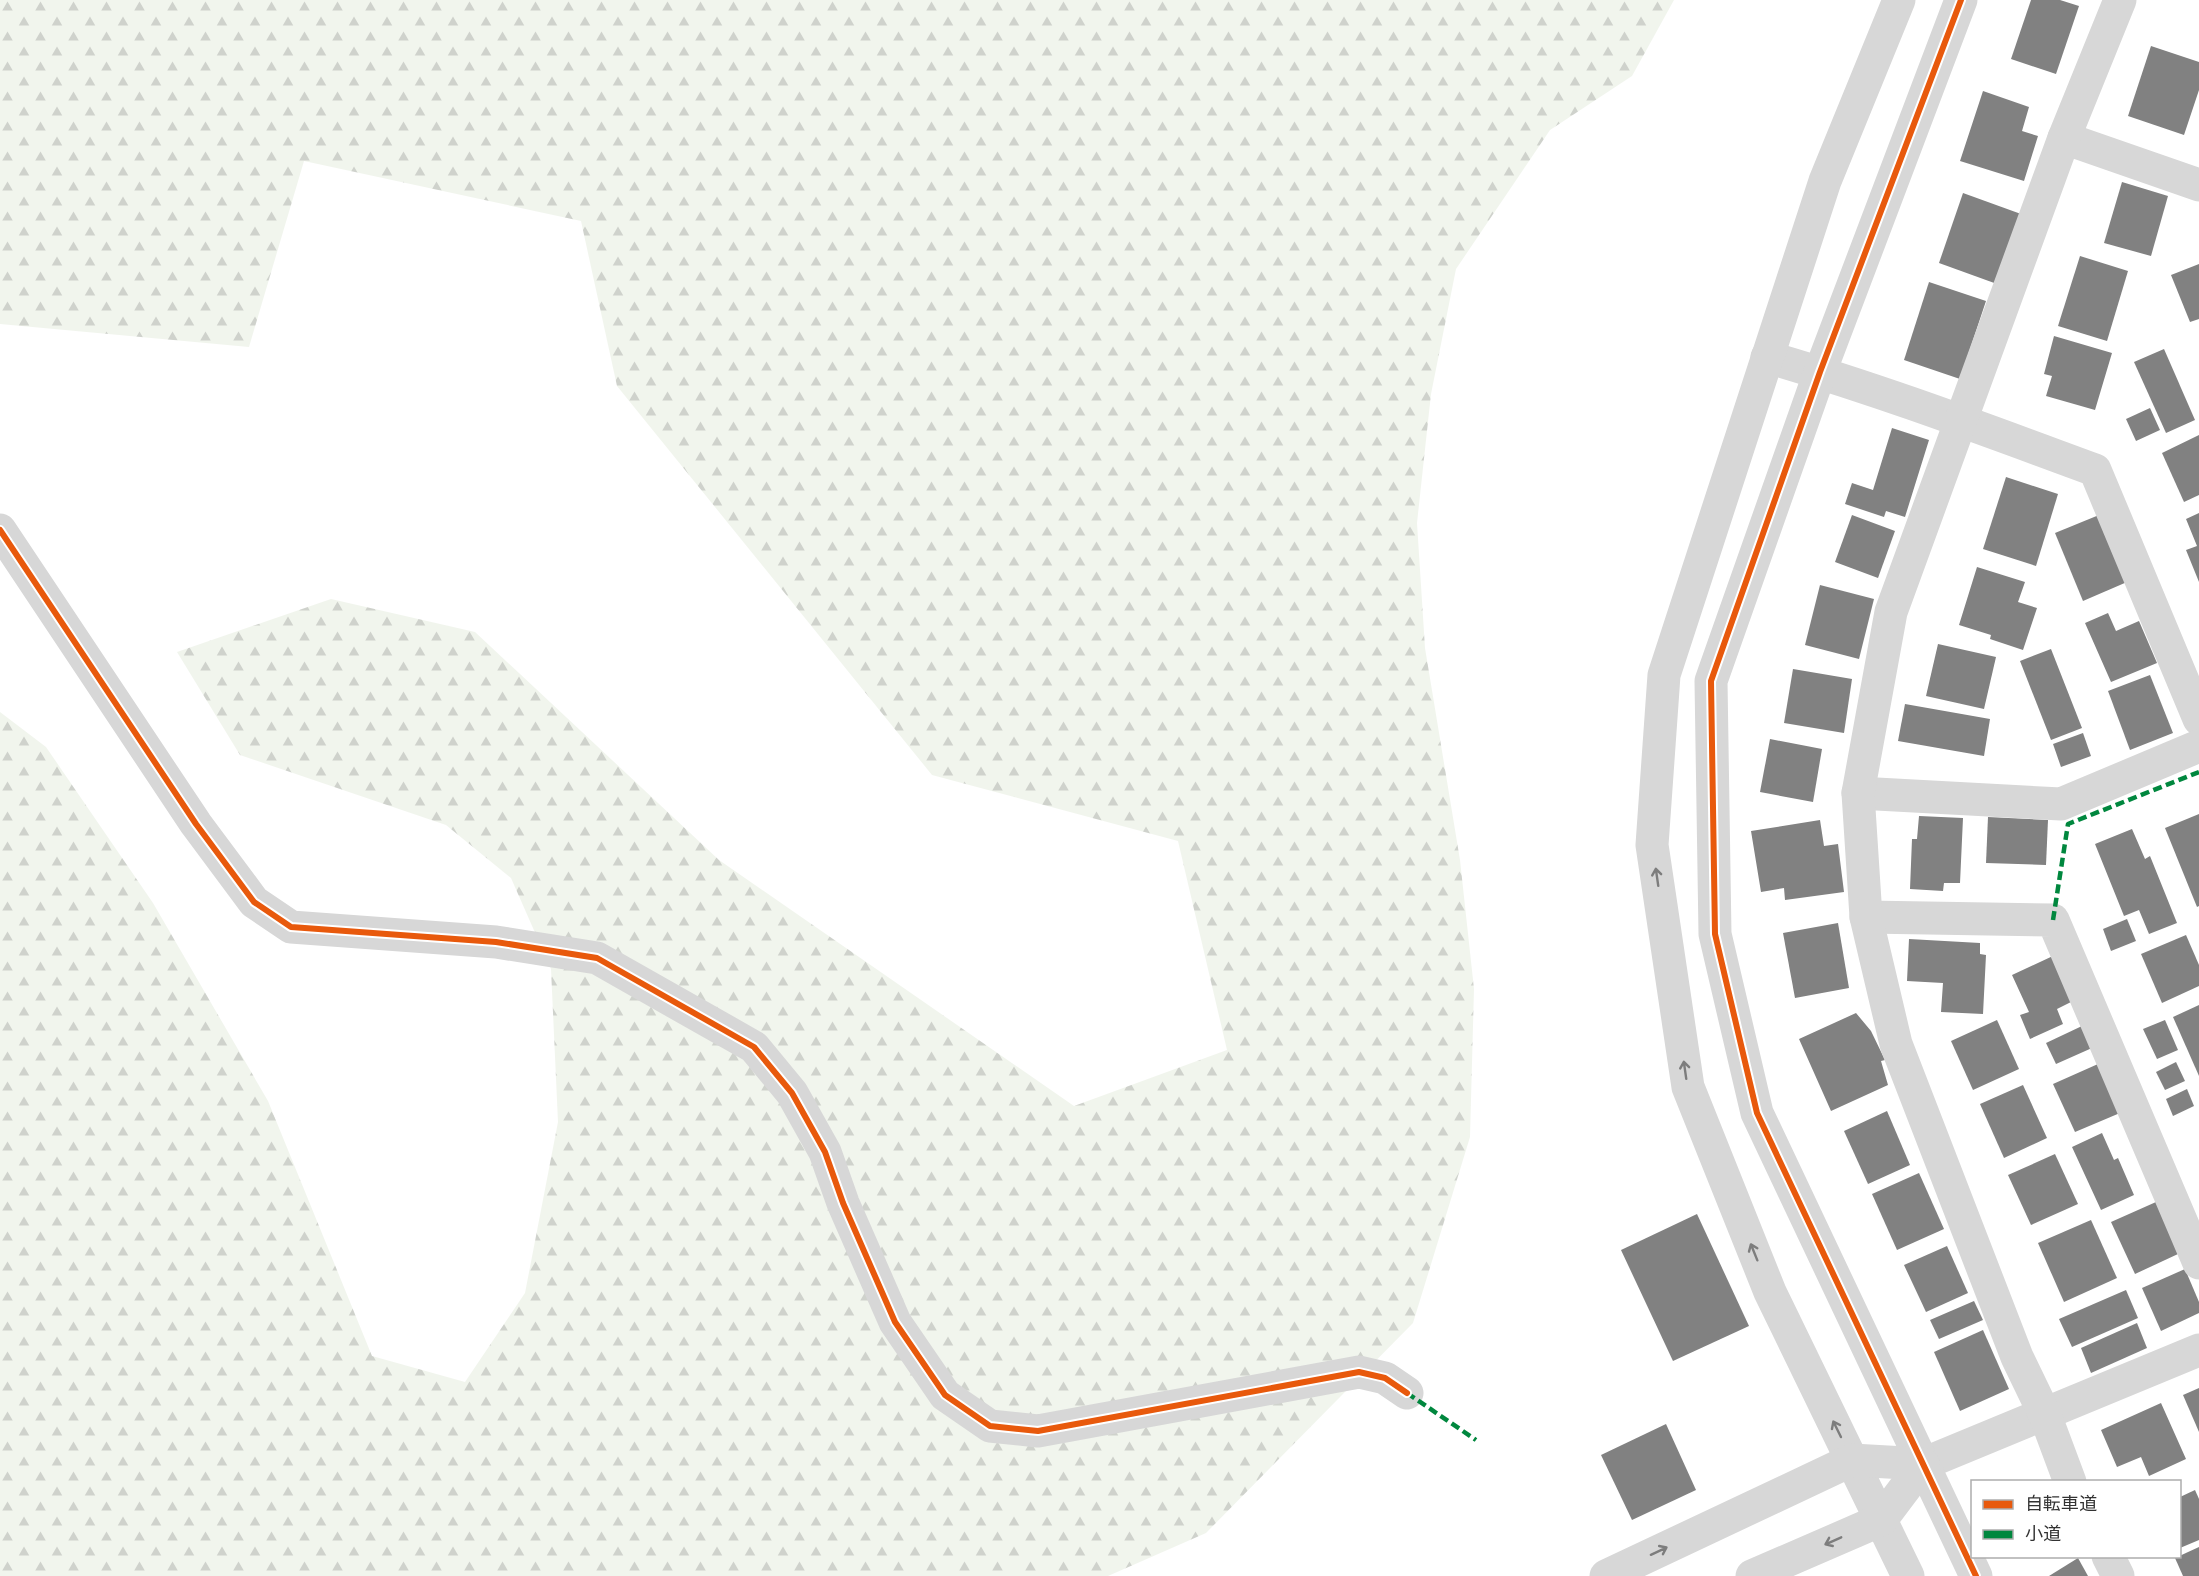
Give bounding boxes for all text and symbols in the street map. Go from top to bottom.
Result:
one-way arrow [1652,868,1663,888]
one-way arrow [1680,1061,1691,1081]
one-way arrow [1748,1244,1759,1262]
one-way arrow [1830,1420,1842,1438]
legend [1971,1480,2181,1558]
text: 自転車道 [2025,1493,2097,1514]
text: 小道 [2025,1523,2061,1544]
one-way arrow [1825,1535,1843,1547]
one-way arrow [1649,1545,1667,1557]

